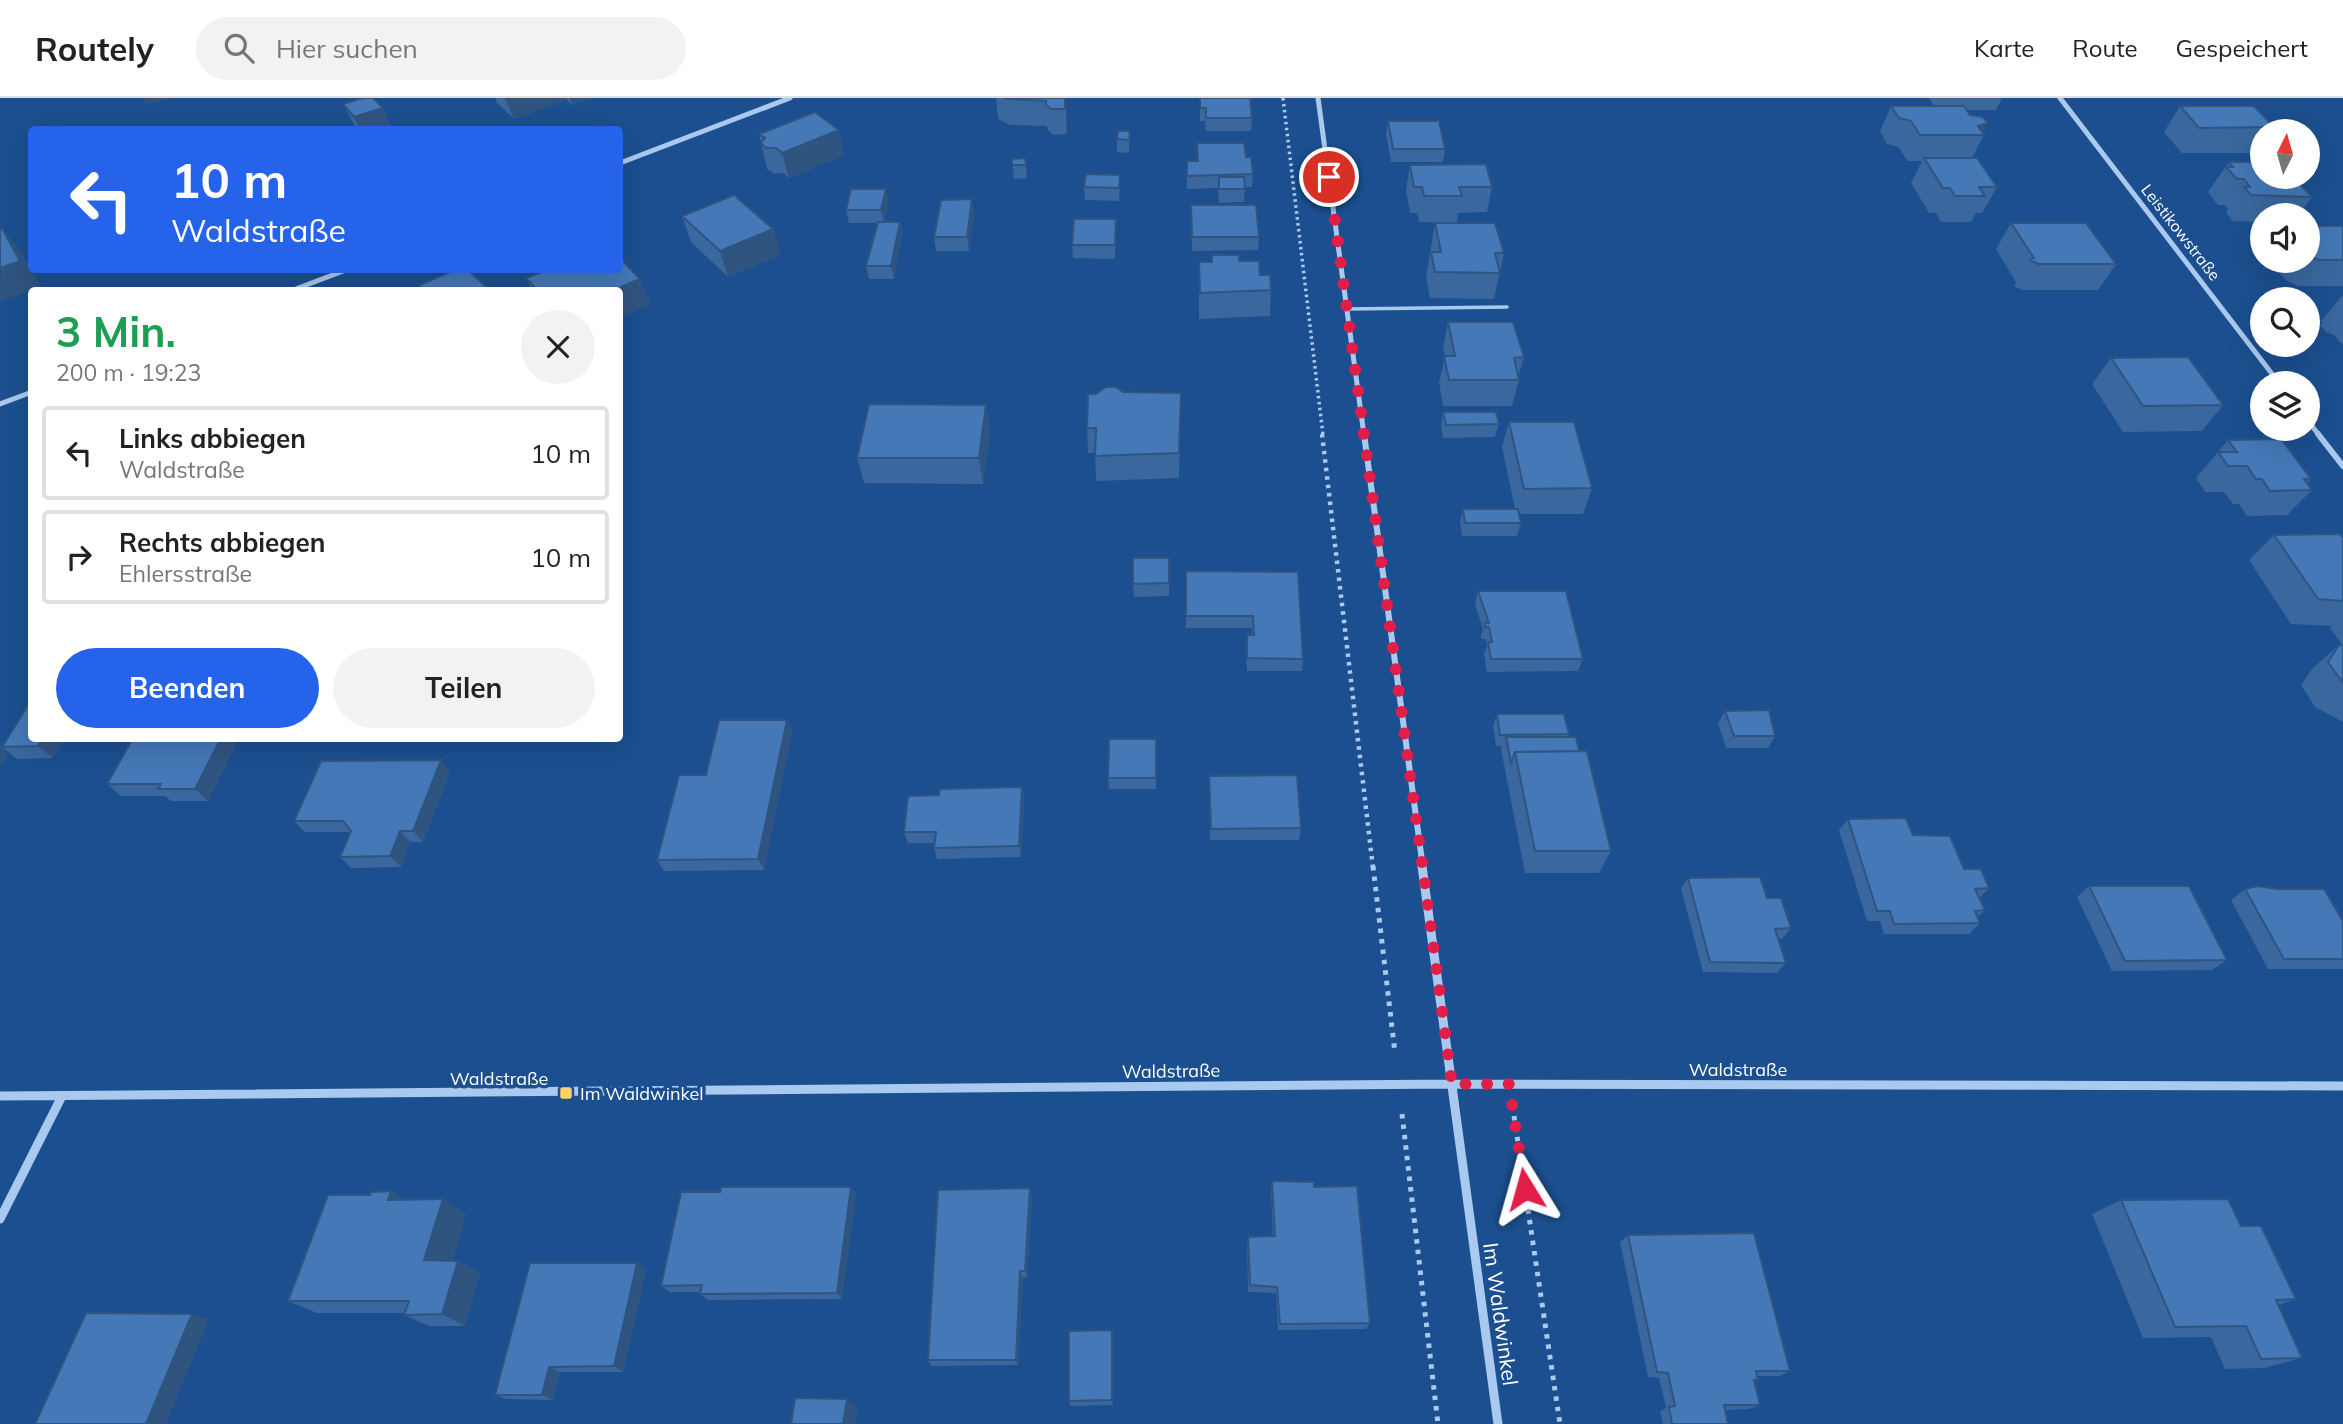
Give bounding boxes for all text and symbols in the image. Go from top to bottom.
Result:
search box [196,17,686,80]
text: Routely [35,28,154,69]
icon: search [220,29,258,67]
text: Hier suchen [276,32,418,65]
text: Karte [1974,33,2034,63]
text: Route [2072,33,2138,63]
text: Gespeichert [2176,33,2308,63]
north arrow [2250,119,2320,189]
map controls [2250,119,2320,441]
pin [1299,147,1359,207]
text: 10 m [171,149,287,210]
icon: left [56,154,147,245]
icon: arrive [1310,158,1348,196]
street label: Leistikowstraße [2137,180,2225,284]
button: sound [2250,203,2320,273]
text: Waldstraße [171,210,346,250]
button: search [2250,287,2320,357]
text: 3 Min. [56,305,176,358]
button: close [521,310,595,384]
text: 200 m · 19:23 [56,358,201,387]
button: layers [2250,371,2320,441]
text: Links abbiegen [119,422,306,455]
icon: left [60,434,98,472]
text: 10 m [530,437,591,470]
text: Waldstraße [119,455,245,484]
text: Rechts abbiegen [119,526,325,559]
icon: right [60,538,98,576]
text: 10 m [530,541,591,574]
text: Ehlersstraße [119,559,252,588]
button: Beenden [56,648,319,728]
button: Teilen [333,648,595,728]
street label: Waldstraße [1689,1058,1787,1081]
street label: Waldstraße [1122,1059,1220,1083]
street label: Waldstraße [450,1067,548,1090]
place label: Im Waldwinkel [580,1082,704,1105]
marker: Im Waldwinkel [558,1085,574,1101]
position arrow [1488,1152,1562,1226]
street label: Im Waldwinkel [1478,1241,1524,1387]

